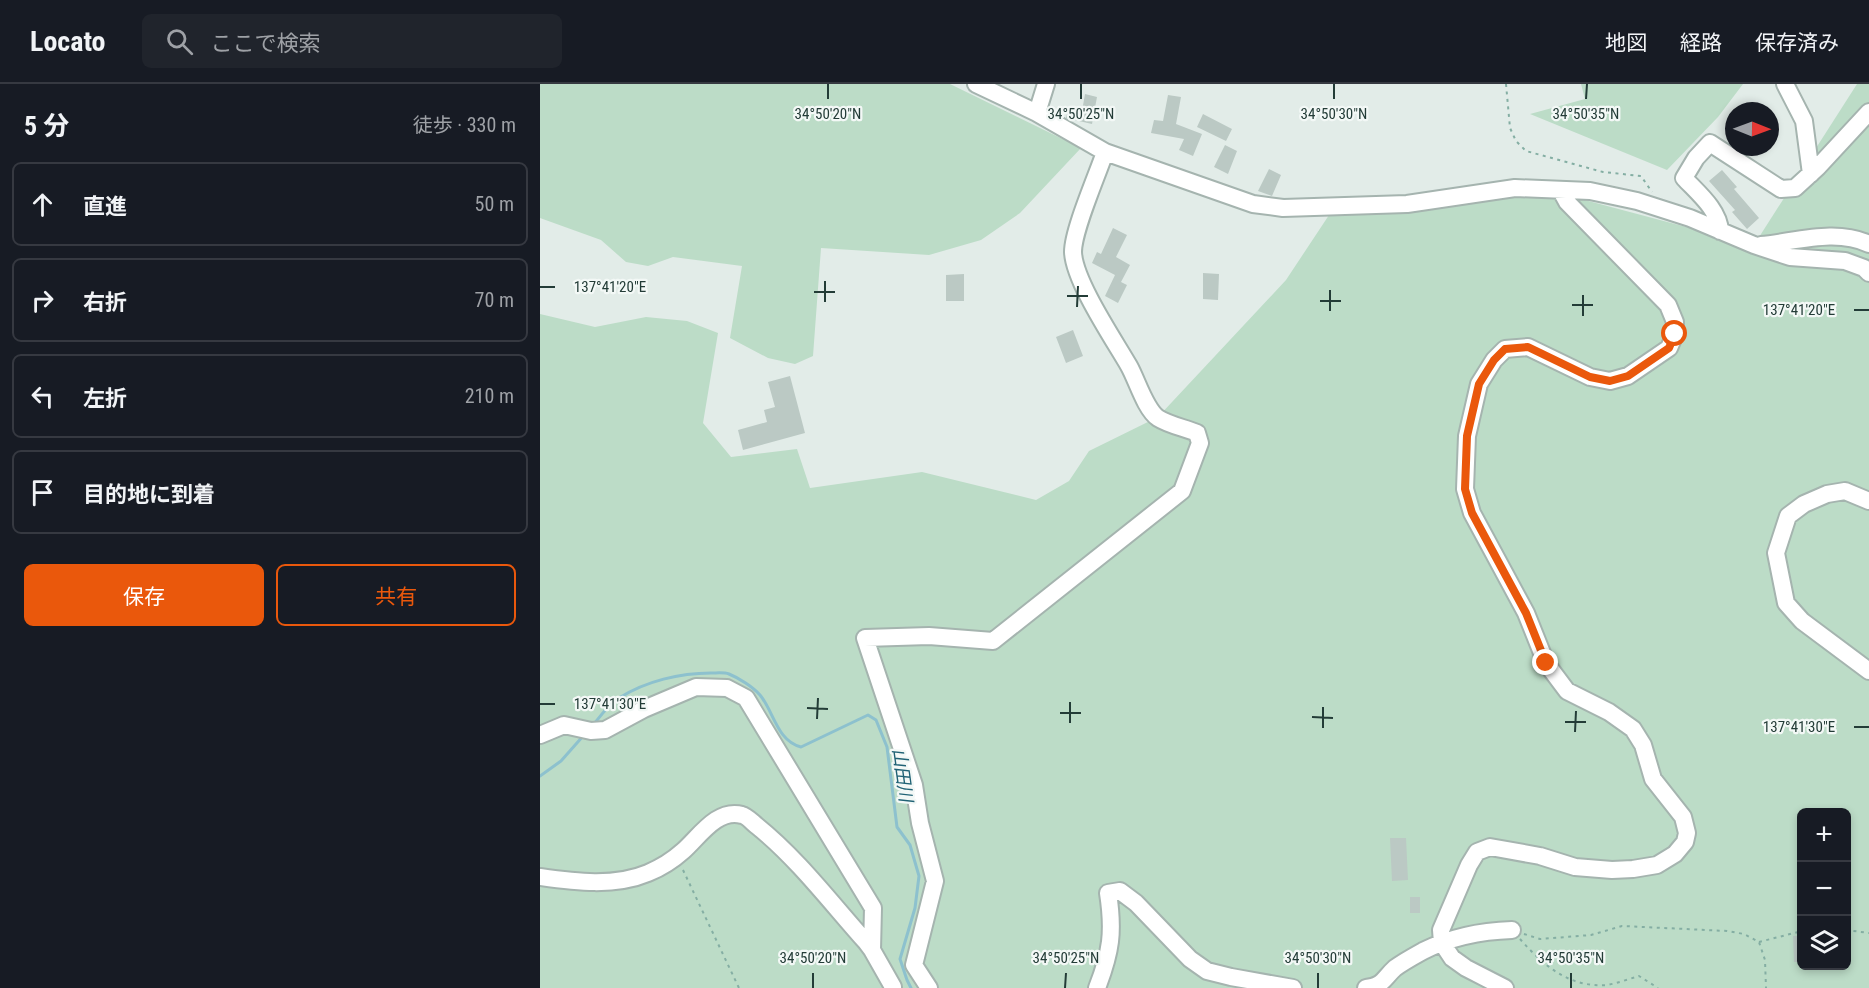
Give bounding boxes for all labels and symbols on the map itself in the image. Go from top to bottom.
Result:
north arrow [1725,102,1779,156]
text: 34°50'20"N [795,105,861,123]
text: 34°50'25"N [1048,105,1114,123]
text: 34°50'30"N [1301,105,1367,123]
text: 34°50'35"N [1553,105,1619,123]
text: 137°41'20"E [574,278,646,296]
text: 137°41'20"E [1763,301,1835,319]
route start [1661,320,1687,346]
route end [1532,649,1558,675]
text: 137°41'30"E [574,695,646,713]
text: 137°41'30"E [1763,718,1835,736]
water label: 山田川 [889,747,917,805]
text: 34°50'20"N [780,949,846,967]
text: 34°50'25"N [1033,949,1099,967]
text: 34°50'30"N [1285,949,1351,967]
text: 34°50'35"N [1538,949,1604,967]

